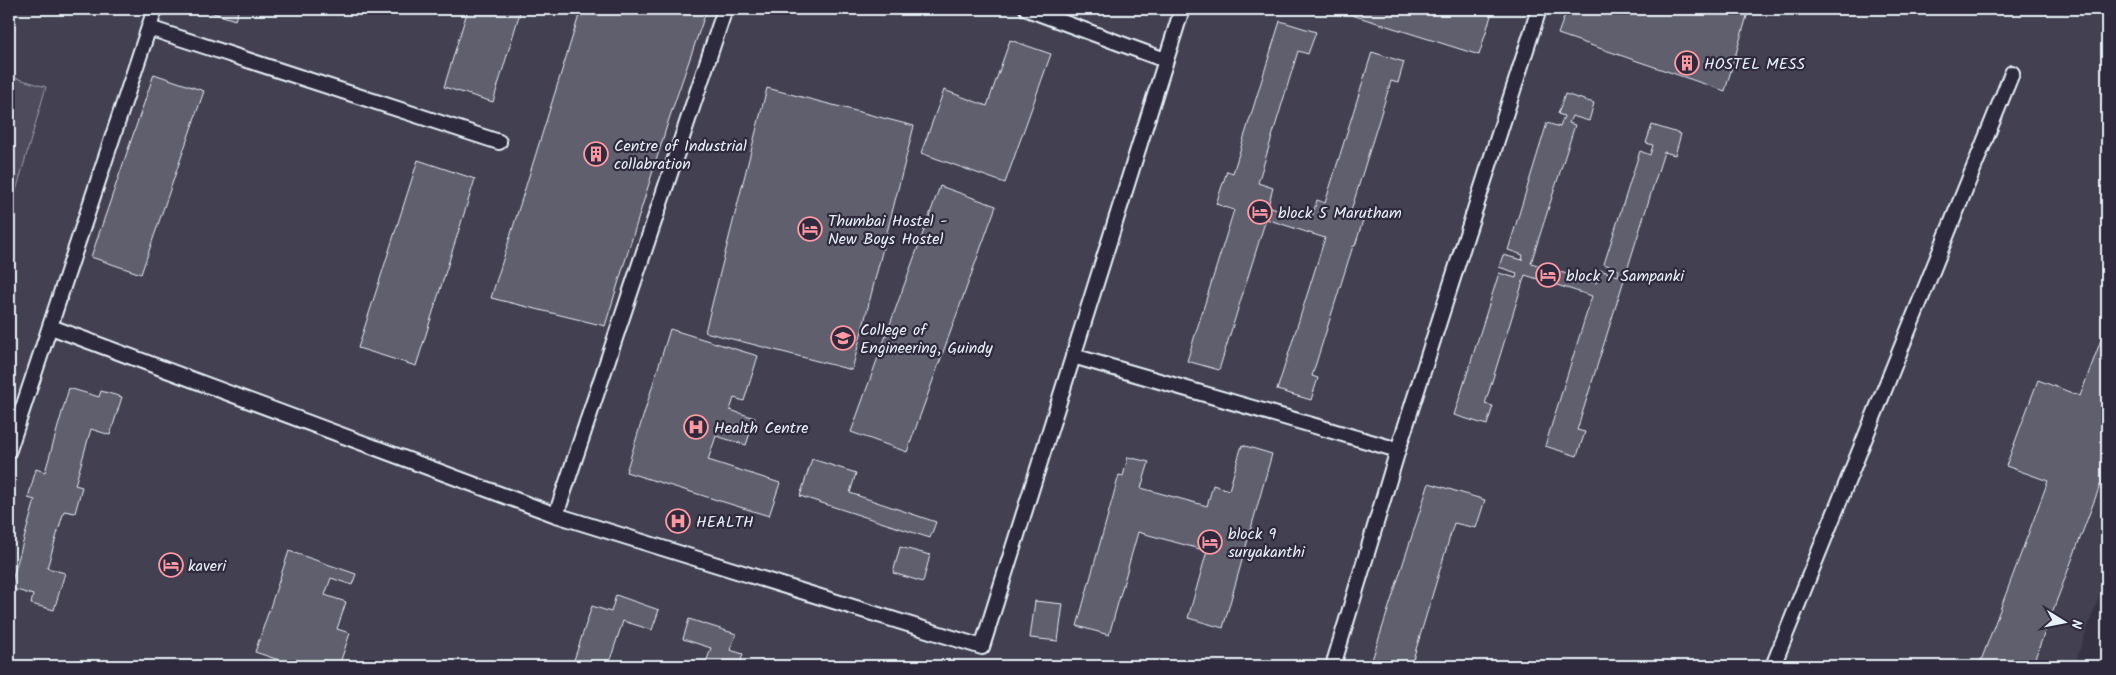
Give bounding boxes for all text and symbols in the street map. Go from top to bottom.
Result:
building icon: HOSTEL MESS [1674,50,1700,76]
place label: HOSTEL MESS [1704,52,1806,77]
place label: Centre of Industrial collabration [614,134,747,177]
building icon: Centre of Industrial collabration [583,141,609,167]
hotel icon: block 5 Marutham [1247,199,1273,225]
place label: block 5 Marutham [1278,201,1402,226]
place label: Thumbai Hostel - New Boys Hostel [828,209,948,252]
hotel icon: Thumbai Hostel - New Boys Hostel [797,216,823,242]
hotel icon: block 7 Sampanki [1535,262,1561,288]
place label: block 7 Sampanki [1566,264,1685,289]
place label: College of Engineering, Guindy [860,318,993,361]
school or university icon: College of Engineering, Guindy [830,325,856,351]
hospital icon: Health Centre [683,414,709,440]
place label: Health Centre [714,416,809,441]
hospital icon: HEALTH [665,508,691,534]
place label: HEALTH [696,510,754,535]
place label: block 9 suryakanthi [1228,522,1306,565]
hotel icon: block 9 suryakanthi [1197,529,1223,555]
hotel icon: kaveri [158,552,184,578]
place label: kaveri [188,554,227,579]
north arrow [2038,598,2088,648]
text: N [2064,618,2087,631]

